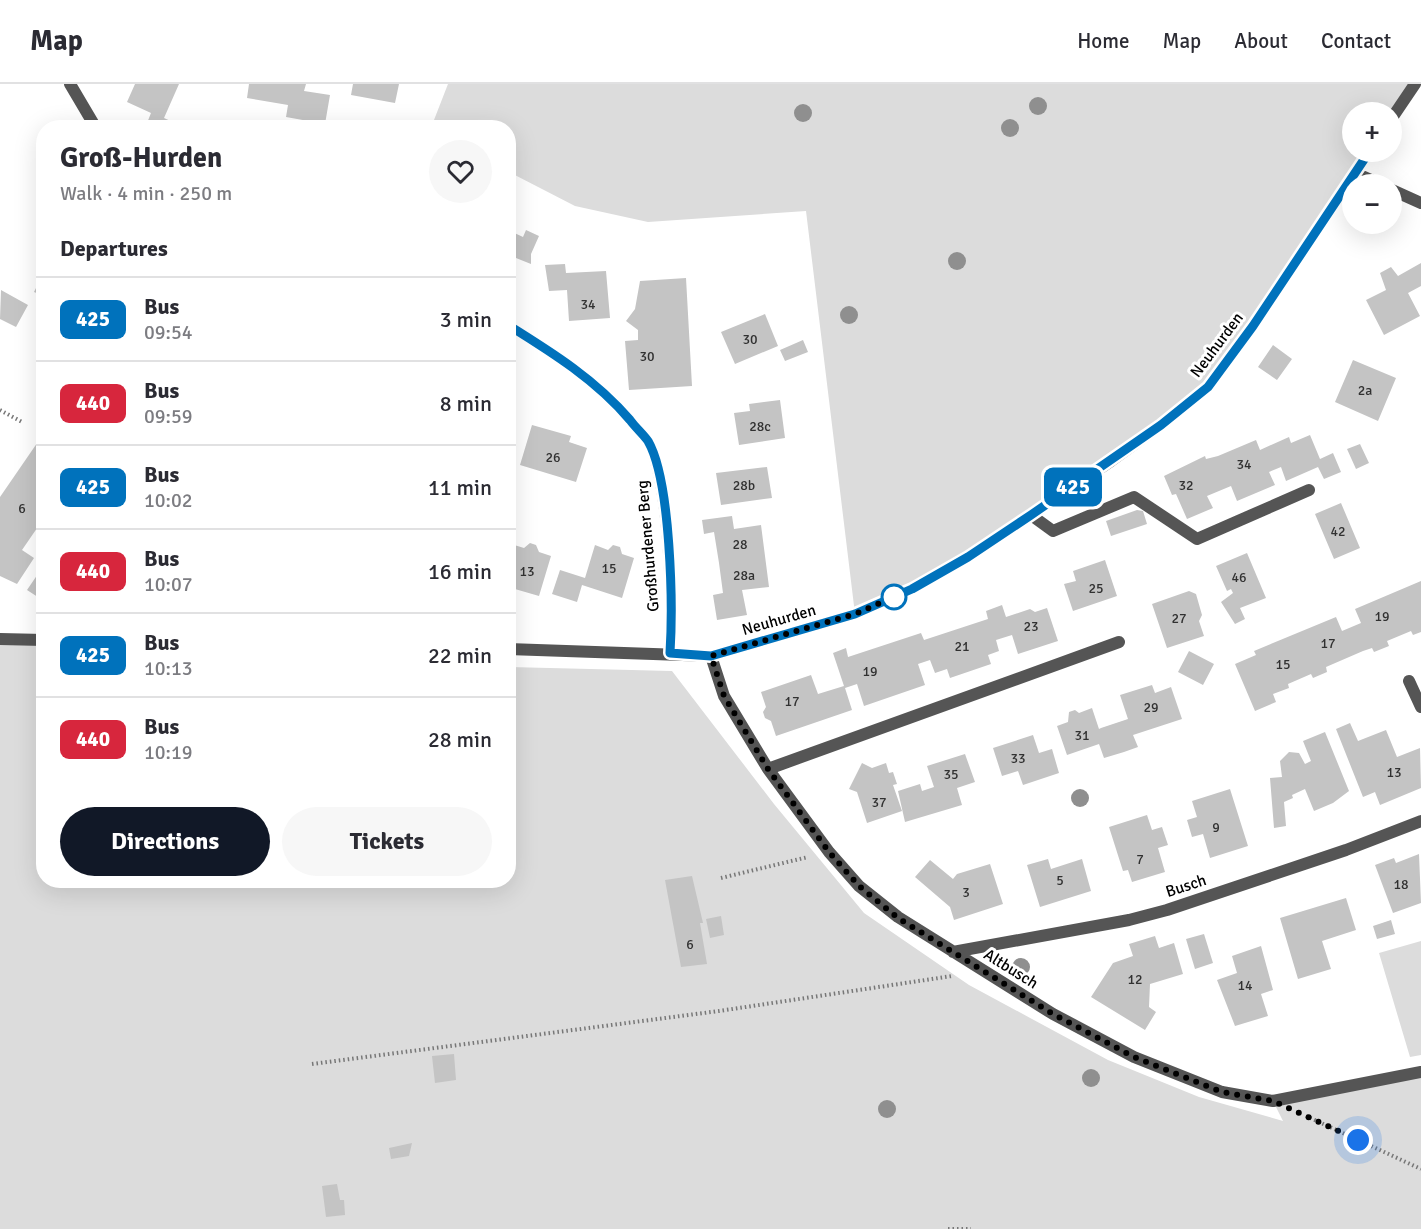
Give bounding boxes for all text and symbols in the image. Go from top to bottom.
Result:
text: Map [30,24,83,58]
text: Home [1077,28,1130,54]
text: Map [1163,28,1201,54]
text: About [1234,28,1288,54]
text: Contact [1321,28,1391,54]
map controls [1342,102,1402,234]
button: + [1342,102,1402,162]
button: heart [429,140,492,203]
text: Groß-Hurden [60,141,222,175]
button: − [1342,174,1402,234]
text: Walk · 4 min · 250 m [60,181,232,206]
text: Departures [60,235,168,262]
text: Bus [144,293,179,320]
house number: 34 [580,296,596,313]
text: 425 [76,306,110,332]
text: 3 min [440,306,492,333]
street label: Neuhurden [1186,309,1248,381]
text: 09:54 [144,320,193,345]
house number: 30 [742,331,758,348]
house number: 30 [639,348,655,365]
text: Bus [144,377,179,404]
house number: 2a [1358,382,1372,399]
text: 440 [76,390,110,416]
text: 8 min [440,390,492,417]
text: 09:59 [144,404,193,429]
house number: 28c [749,418,771,435]
house number: 26 [545,449,561,466]
house number: 34 [1236,456,1252,473]
text: Bus [144,461,179,488]
line badge: 425 [1038,468,1108,506]
text: 425 [76,474,110,500]
text: 11 min [428,474,492,501]
text: 425 [1056,474,1090,500]
house number: 28b [733,477,755,494]
house number: 32 [1178,477,1194,494]
street label: Großhurdener Berg [632,479,664,613]
text: 10:02 [144,488,193,513]
house number: 6 [18,500,26,517]
house number: 42 [1330,523,1346,540]
house number: 28 [732,536,748,553]
text: Bus [144,545,179,572]
text: 440 [76,558,110,584]
text: 16 min [428,558,492,585]
house number: 15 [601,560,617,577]
house number: 13 [519,563,535,580]
house number: 28a [733,567,755,584]
house number: 46 [1231,569,1247,586]
text: 10:07 [144,572,193,597]
house number: 25 [1088,580,1104,597]
unlabelled marker [881,584,907,610]
street label: Neuhurden [740,600,818,640]
house number: 19 [1374,608,1390,625]
house number: 27 [1171,610,1187,627]
house number: 23 [1023,618,1039,635]
text: Bus [144,629,179,656]
house number: 17 [1320,635,1336,652]
house number: 21 [954,638,970,655]
text: 425 [76,642,110,668]
text: 22 min [428,642,492,669]
text: 10:13 [144,656,193,681]
house number: 15 [1275,656,1291,673]
house number: 19 [862,663,878,680]
house number: 17 [784,693,800,710]
house number: 29 [1143,699,1159,716]
text: Bus [144,713,179,740]
text: 440 [76,726,110,752]
text: 28 min [428,726,492,753]
house number: 31 [1074,727,1090,744]
text: 10:19 [144,740,193,765]
house number: 33 [1010,750,1026,767]
house number: 13 [1386,764,1402,781]
house number: 35 [943,766,959,783]
house number: 37 [871,794,887,811]
button: Directions [60,807,270,876]
button: Tickets [282,807,492,876]
house number: 9 [1212,819,1220,836]
house number: 7 [1136,851,1144,868]
street label: Busch [1163,870,1209,902]
house number: 5 [1056,872,1064,889]
house number: 18 [1393,876,1409,893]
house number: 3 [962,884,970,901]
house number: 6 [686,936,694,953]
street label: Altbusch [980,945,1042,993]
house number: 12 [1127,971,1143,988]
house number: 14 [1237,977,1253,994]
your location [1343,1125,1373,1155]

